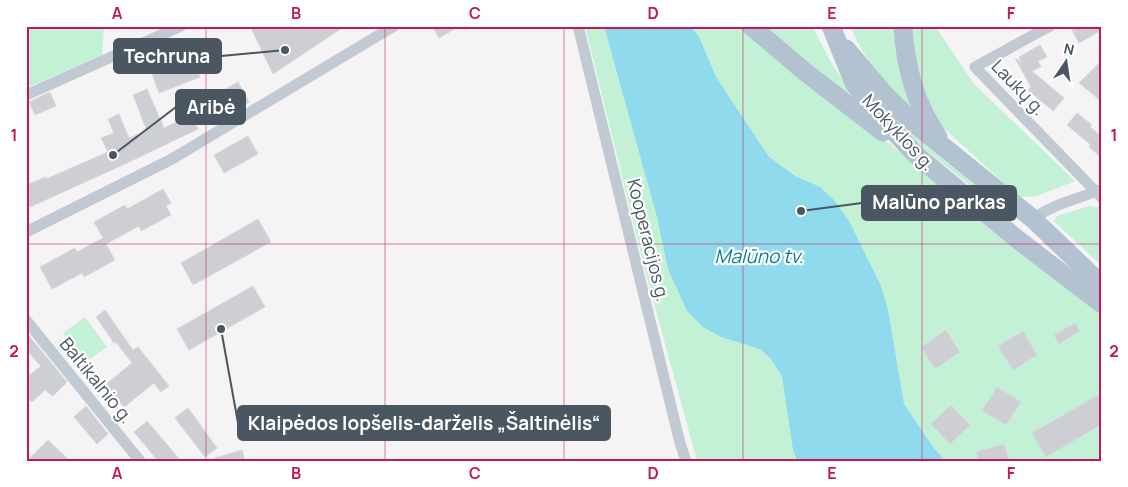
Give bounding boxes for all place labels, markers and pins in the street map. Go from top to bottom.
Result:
callout: Techruna [114,39,221,73]
callout: Aribė [176,90,245,124]
callout: Malūno parkas [862,186,1016,220]
callout: Klaipėdos lopšelis-darželis „Šaltinėlis“ [238,406,610,440]

